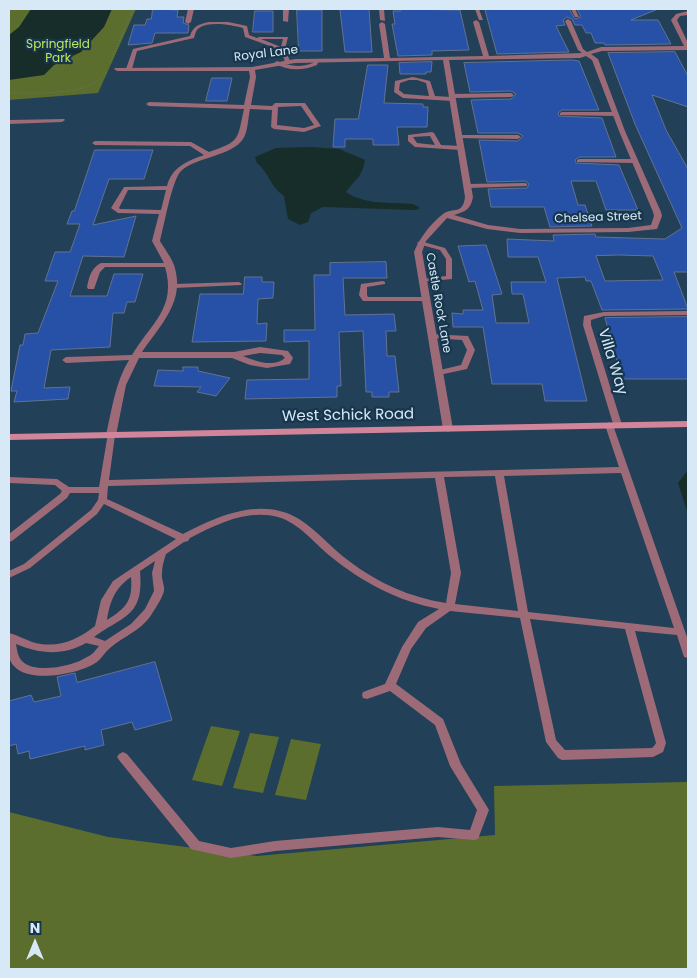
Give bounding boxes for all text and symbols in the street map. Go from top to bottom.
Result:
park label: Springfield Park [26,38,90,66]
street label: Royal Lane [233,43,299,65]
street label: Chelsea Street [554,209,642,227]
street label: Castle Rock Lane [422,252,454,354]
street label: Villa Way [593,327,631,397]
street label: West Schick Road [282,406,414,426]
north arrow [10,918,60,968]
text: N [30,918,40,938]

